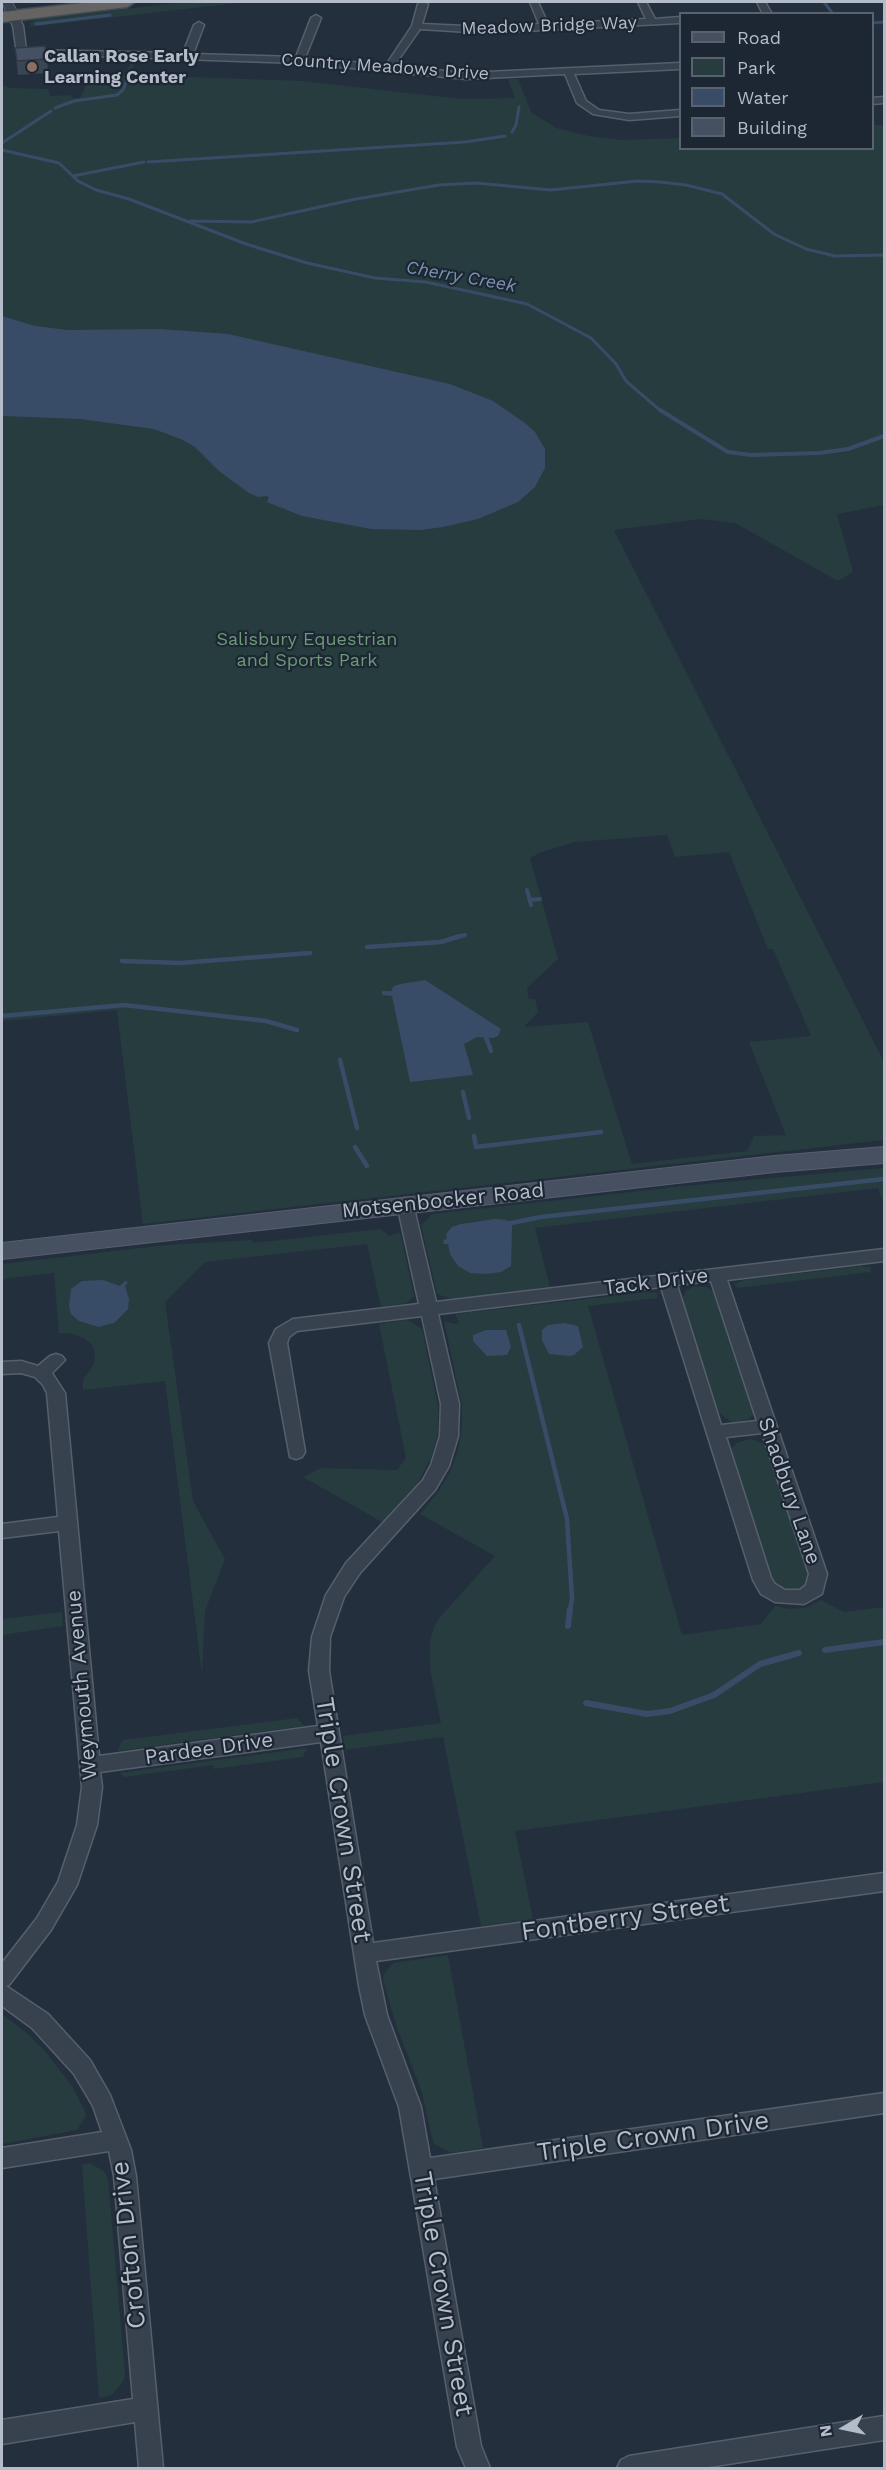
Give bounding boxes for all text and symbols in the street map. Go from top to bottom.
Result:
street label: Meadow Bridge Way [461,12,637,40]
legend [679,12,874,150]
text: Road [737,27,781,48]
place label: Callan Rose Early Learning Center [44,46,199,88]
street label: Country Meadows Drive [280,49,490,85]
text: Park [737,57,776,78]
marker: Callan Rose Early Learning Center [25,60,39,74]
text: Water [737,87,789,108]
text: Building [737,117,807,138]
water label: Cherry Creek [404,257,518,297]
park label: Salisbury Equestrian and Sports Park [217,629,397,672]
street label: Motsenbocker Road [341,1178,545,1224]
street label: Tack Drive [602,1263,710,1301]
street label: Shadbury Lane [752,1414,826,1568]
street label: Weymouth Avenue [61,1589,103,1781]
street label: Triple Crown Street [308,1695,378,1945]
street label: Pardee Drive [143,1727,275,1771]
street label: Fontberry Street [519,1888,731,1948]
street label: Triple Crown Drive [535,2105,771,2169]
street label: Crofton Drive [105,2160,153,2330]
street label: Triple Crown Street [406,2169,480,2419]
north arrow [814,2398,874,2458]
text: N [815,2424,836,2438]

